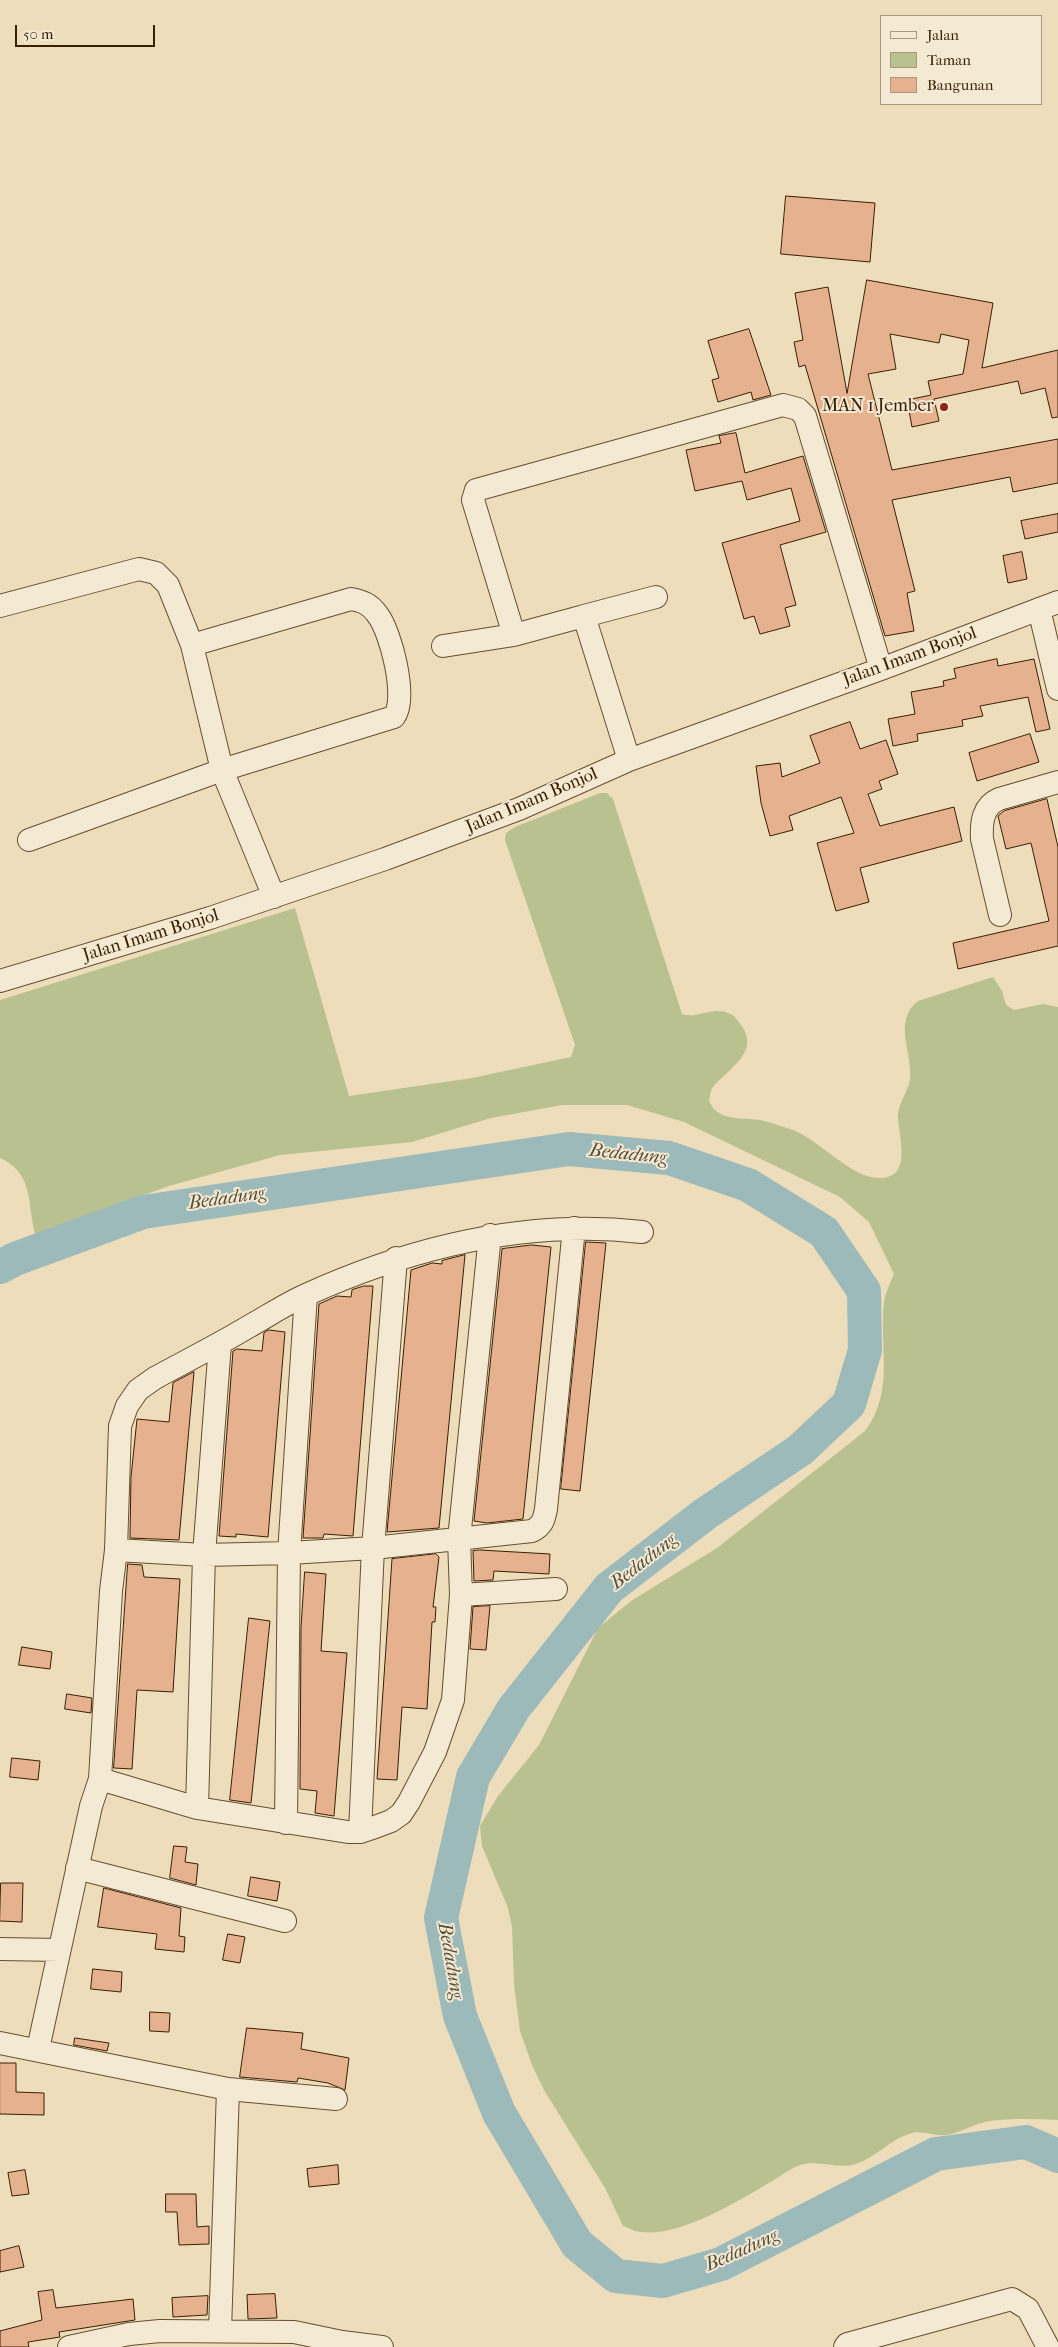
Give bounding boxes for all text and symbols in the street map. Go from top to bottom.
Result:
scale bar [18,15,158,47]
legend [880,15,1043,105]
text: 50 m [23,25,53,43]
text: Jalan [927,26,959,44]
text: Taman [927,51,971,69]
text: Bangunan [927,76,994,94]
place label: MAN 1 Jember [822,396,934,418]
marker: MAN 1 Jember [938,401,950,413]
street label: Jalan Imam Bonjol [840,623,980,691]
street label: Jalan Imam Bonjol [463,763,601,839]
street label: Jalan Imam Bonjol [80,905,222,967]
water label: Bedadung [588,1140,668,1170]
water label: Bedadung [187,1182,267,1216]
water label: Bedadung [606,1529,682,1595]
water label: Bedadung [432,1921,468,2001]
water label: Bedadung [702,2225,782,2277]

